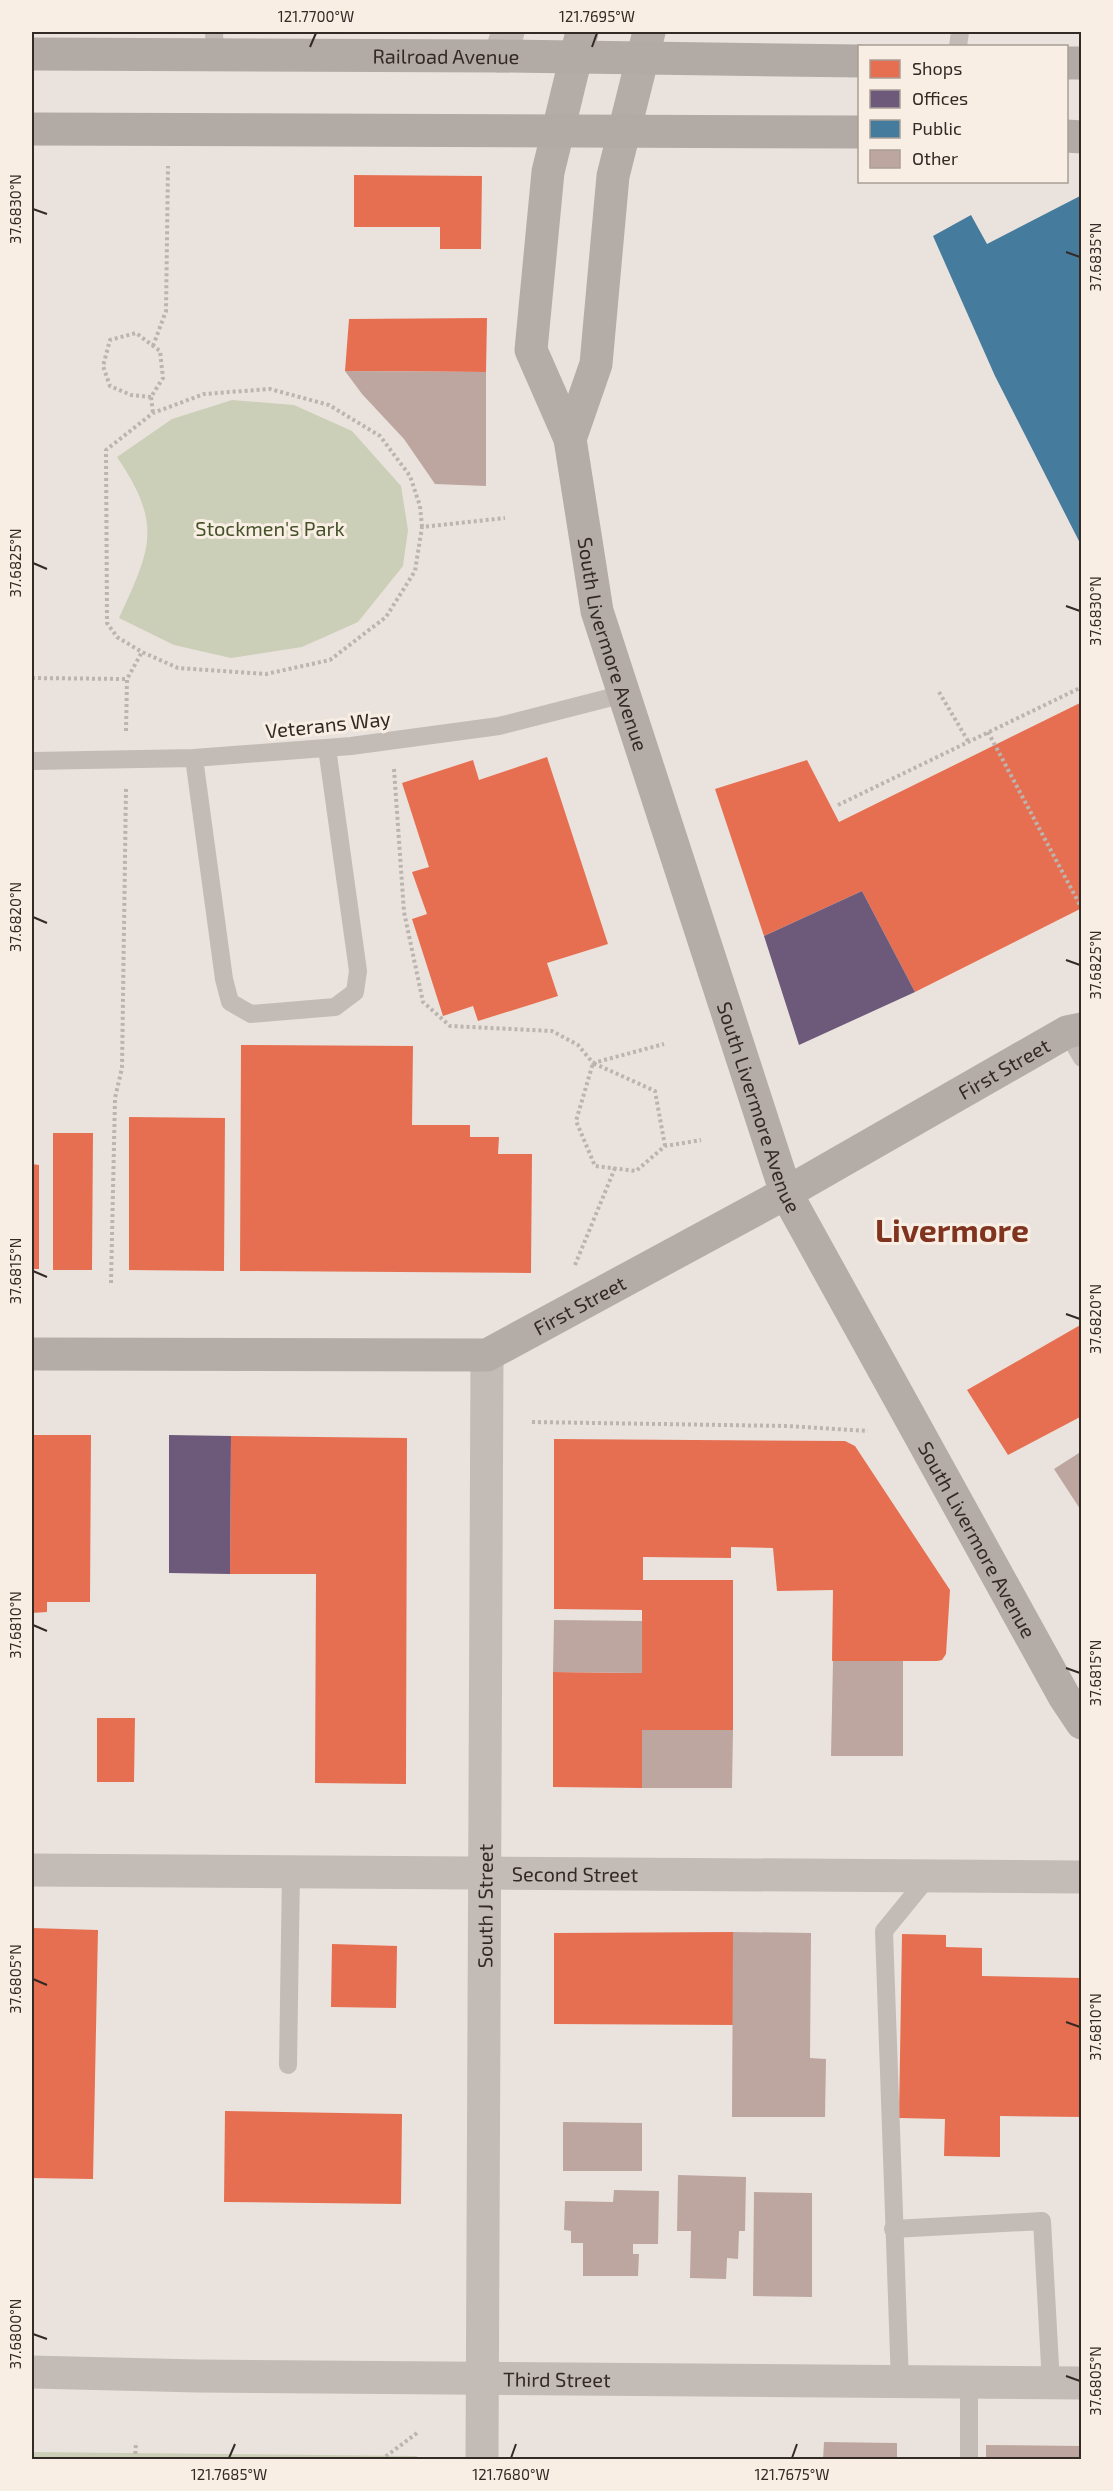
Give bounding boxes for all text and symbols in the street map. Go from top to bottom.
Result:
text: 121.7700°W [278,7,354,25]
text: 121.7695°W [559,7,635,25]
street label: Railroad Avenue [372,43,520,68]
legend [858,45,1068,183]
text: Shops [912,57,962,79]
text: Offices [912,87,968,109]
text: Public [912,117,962,139]
text: Other [912,147,958,169]
text: 37.6830°N [6,174,24,244]
text: 37.6835°N [1086,223,1104,291]
park label: Stockmen's Park [195,516,345,540]
text: 37.6825°N [6,529,24,597]
street label: South Livermore Avenue [574,536,654,754]
text: 37.6830°N [1086,576,1104,646]
street label: Veterans Way [264,705,392,743]
text: 37.6820°N [6,882,24,952]
text: 37.6825°N [1086,931,1104,999]
street label: South Livermore Avenue [713,999,806,1217]
street label: First Street [954,1032,1054,1104]
district label: Livermore [875,1210,1029,1248]
text: 37.6815°N [6,1238,24,1304]
street label: First Street [529,1270,630,1340]
text: 37.6820°N [1086,1284,1104,1354]
street label: South Livermore Avenue [914,1437,1041,1642]
text: 37.6810°N [6,1591,24,1659]
text: 37.6815°N [1086,1640,1104,1706]
street label: South J Street [472,1843,497,1968]
street label: Second Street [512,1861,639,1886]
text: 37.6805°N [6,1944,24,2014]
text: 37.6810°N [1086,1993,1104,2061]
text: 37.6800°N [6,2299,24,2369]
text: 37.6805°N [1086,2346,1104,2416]
street label: Third Street [503,2366,611,2391]
text: 121.7685°W [191,2465,267,2483]
text: 121.7680°W [472,2465,550,2483]
text: 121.7675°W [755,2465,829,2483]

